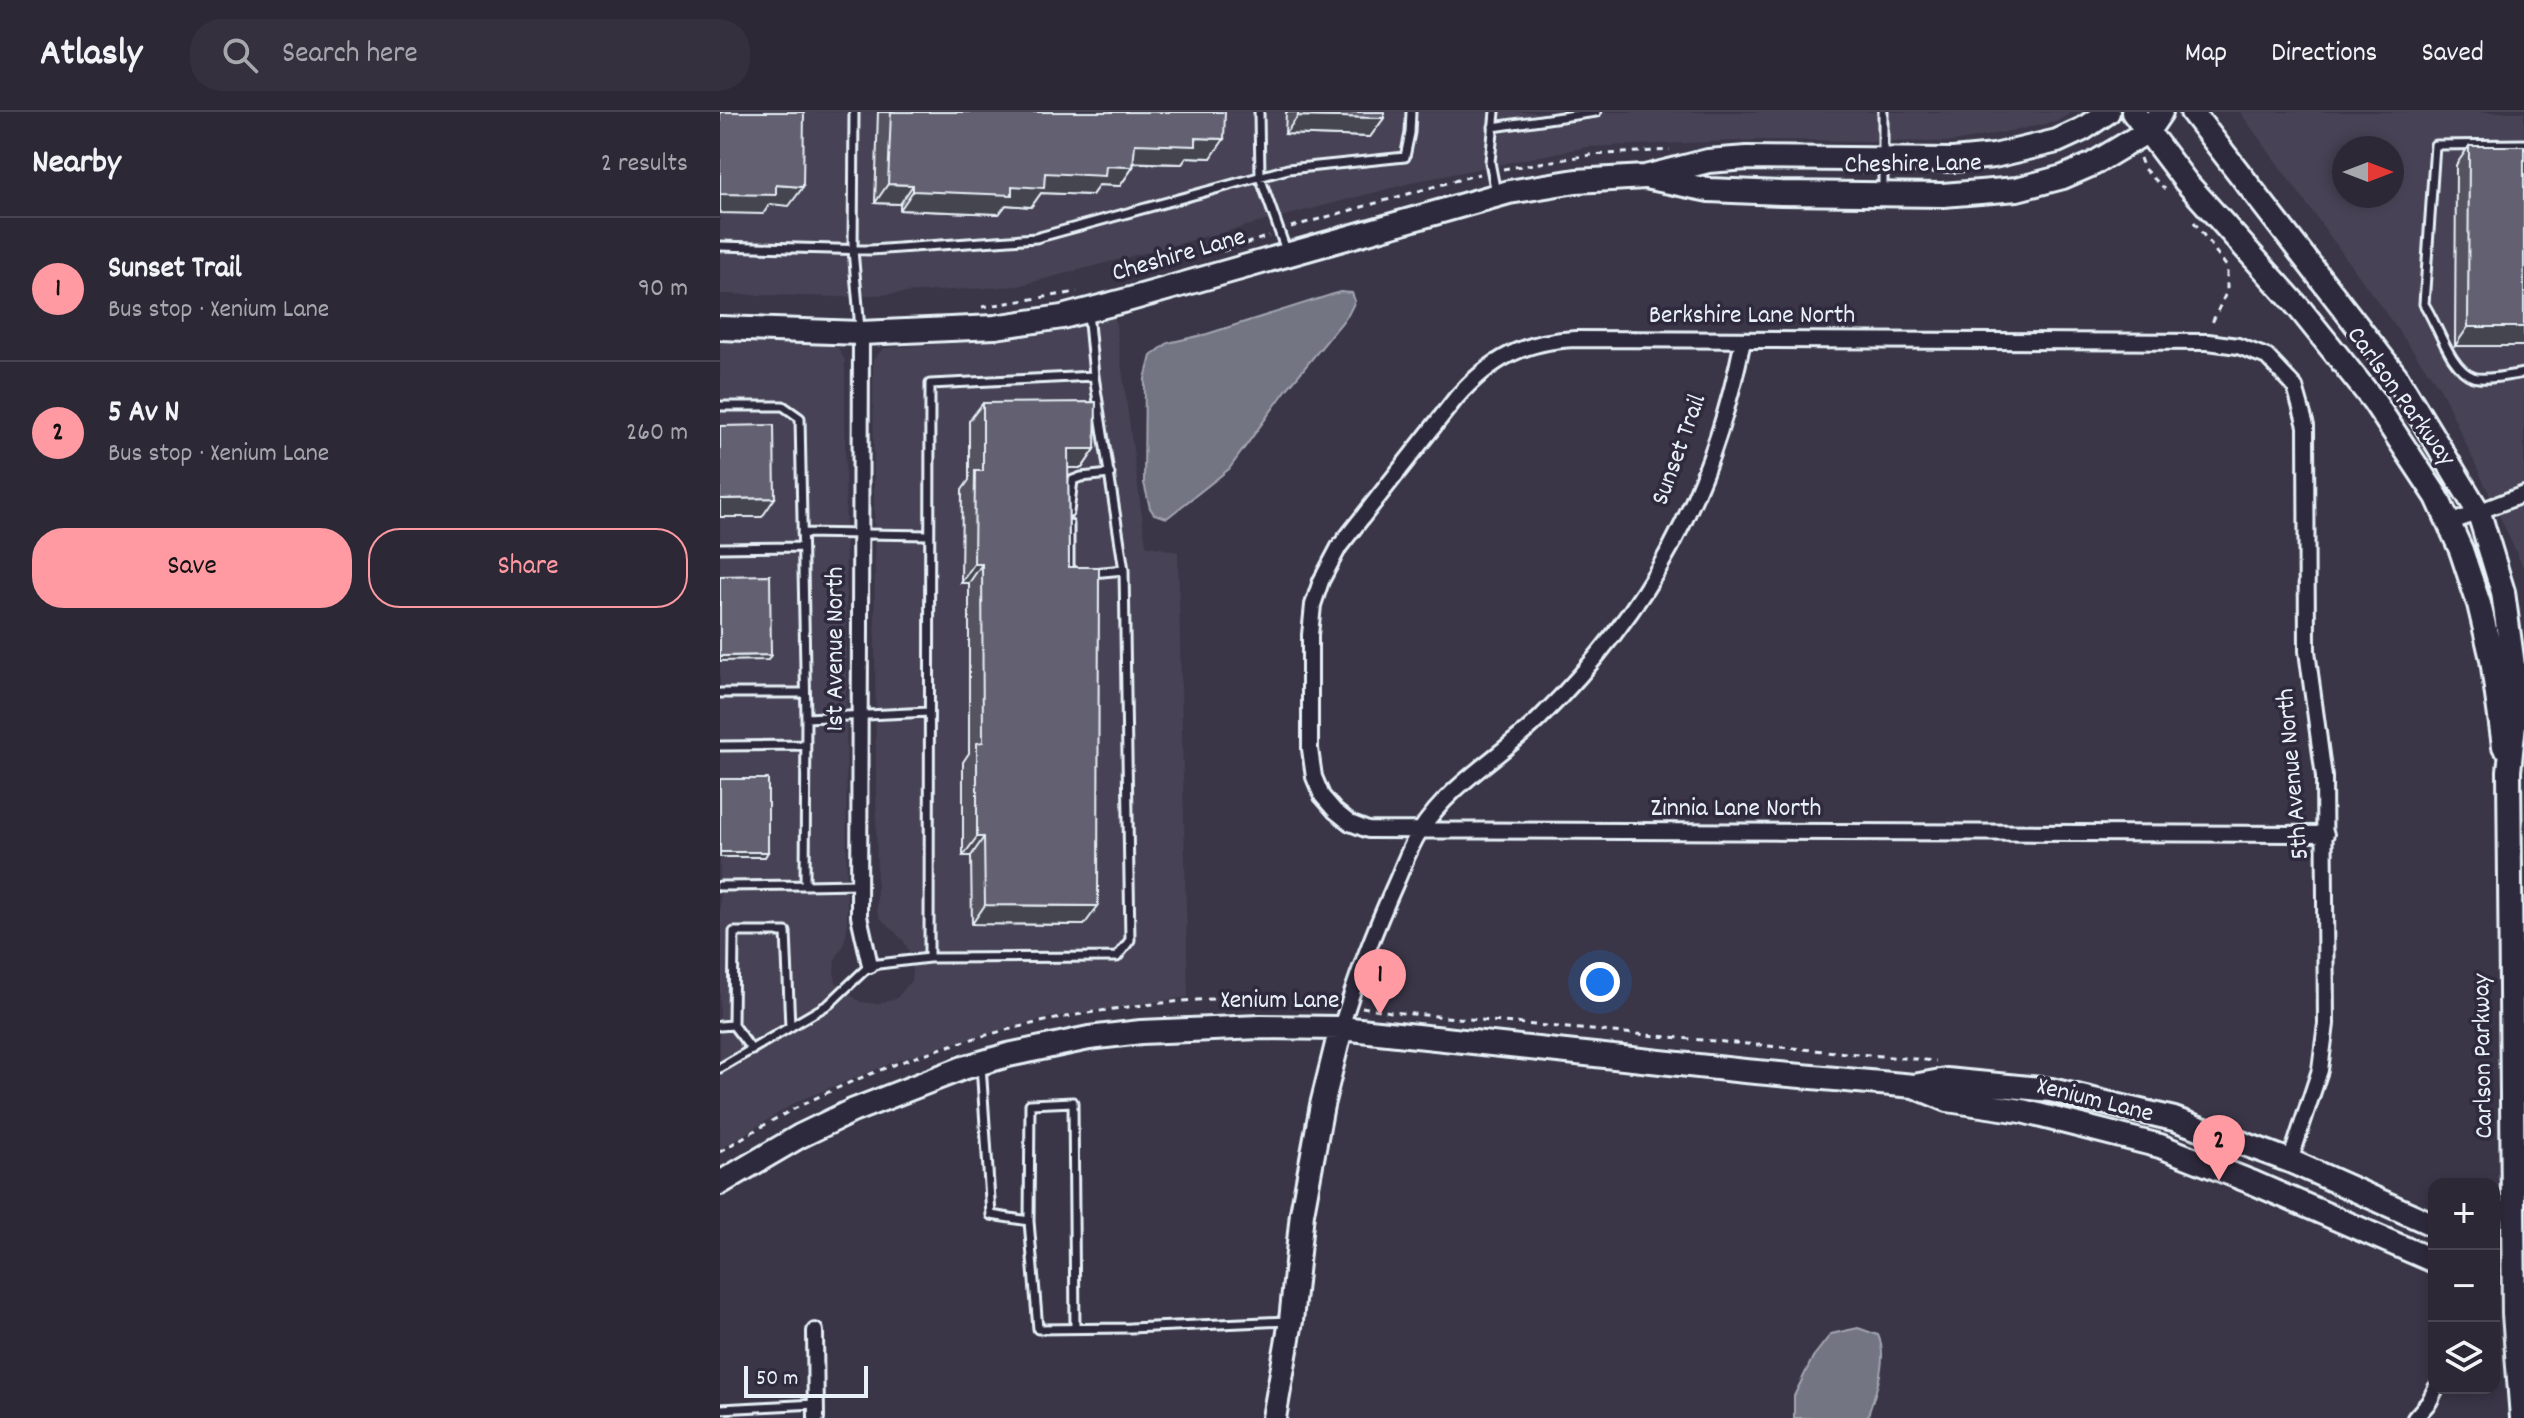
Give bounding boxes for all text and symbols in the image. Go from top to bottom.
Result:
search box [190,19,750,91]
text: Atlasly [40,28,142,83]
icon: search [218,33,262,77]
text: Search here [282,34,418,77]
text: Map [2185,35,2227,75]
text: Directions [2271,35,2377,75]
text: Saved [2421,35,2484,75]
north arrow [2332,136,2404,208]
text: Nearby [32,140,121,189]
street label: Cheshire Lane [1844,145,1982,185]
text: 2 results [601,146,688,183]
street label: Cheshire Lane [1108,219,1250,293]
text: Sunset Trail [108,249,242,292]
text: 1 [55,271,61,308]
text: 90 m [638,271,688,308]
text: Bus stop · Xenium Lane [108,292,329,329]
street label: Berkshire Lane North [1649,298,1855,335]
street label: Carlson Parkway [2336,319,2464,475]
street label: Sunset Trail [1643,389,1717,511]
text: 5 Av N [108,393,179,436]
text: 2 [52,415,64,452]
text: 260 m [626,415,688,452]
text: Bus stop · Xenium Lane [108,436,329,473]
button: Save [32,528,352,608]
button: Share [368,528,688,608]
street label: 1st Avenue North [818,567,855,731]
street label: 5th Avenue North [2268,687,2320,861]
street label: Zinnia Lane North [1651,791,1821,828]
pin: 1 [1354,949,1406,1015]
your location [1580,962,1620,1002]
street label: Carlson Parkway [2464,973,2504,1139]
street label: Xenium Lane [1221,983,1339,1020]
street label: Xenium Lane [2033,1069,2157,1133]
pin: 2 [2193,1115,2245,1181]
map controls [2428,1178,2500,1394]
button: + [2428,1178,2500,1250]
button: − [2428,1250,2500,1322]
button: layers [2428,1322,2500,1394]
scale bar [744,1362,868,1398]
text: 50 m [756,1364,798,1395]

